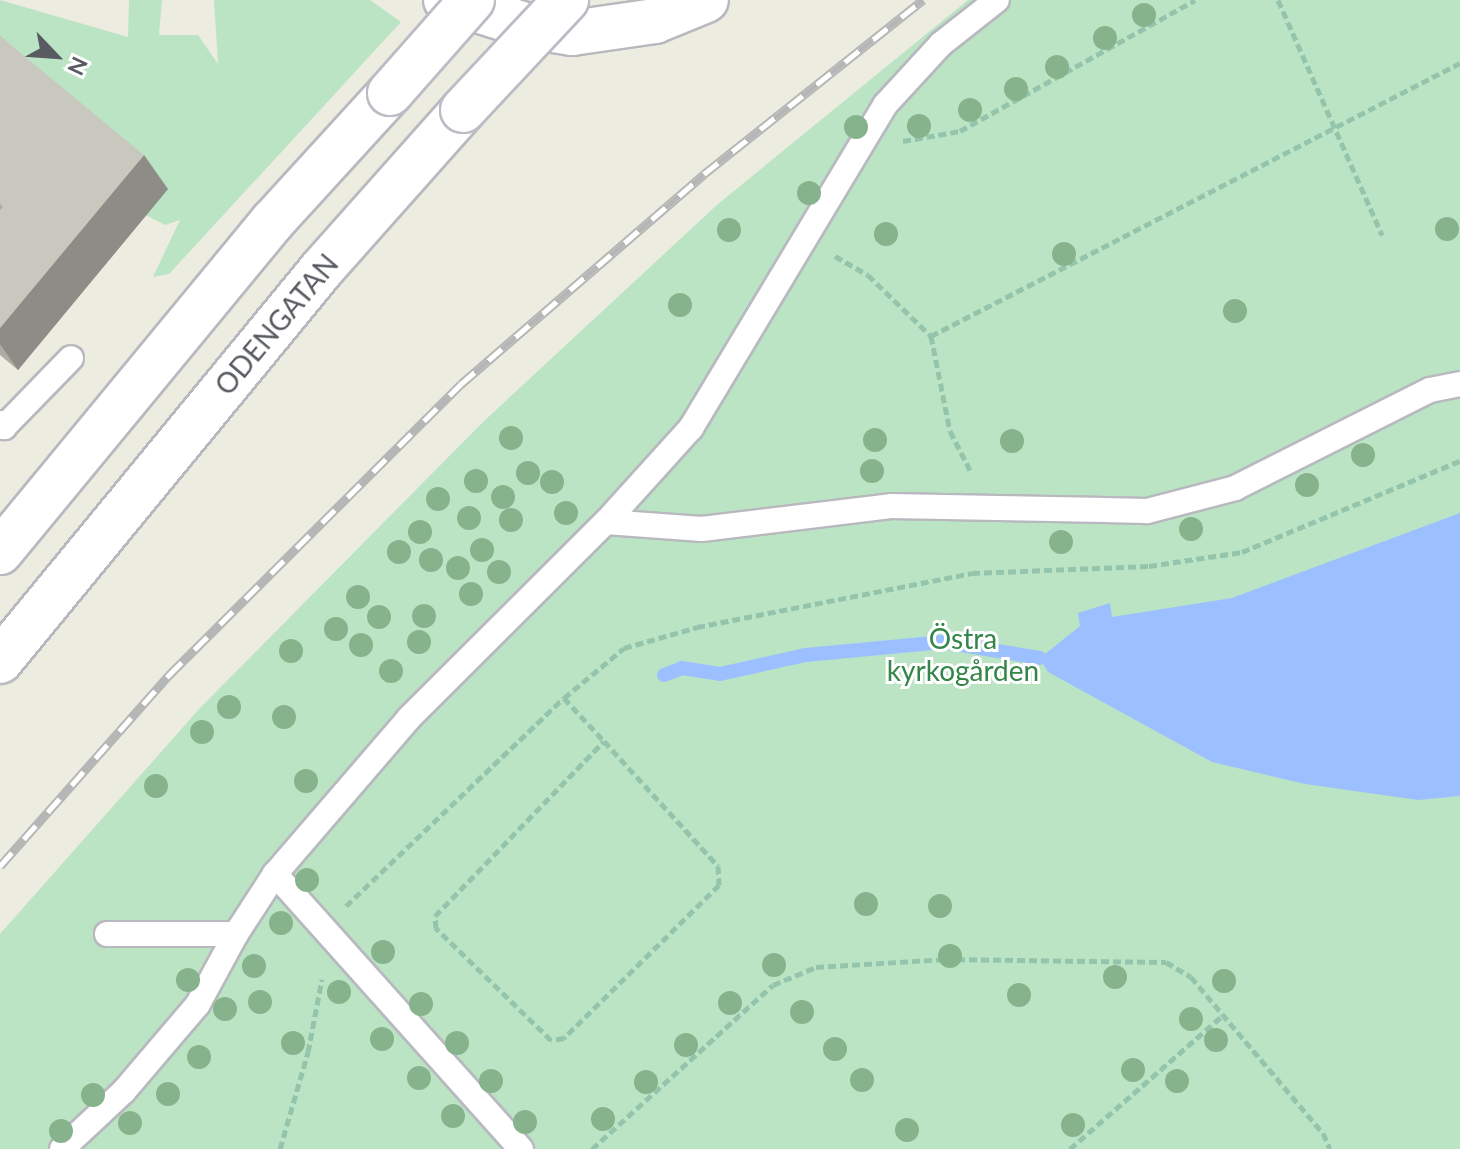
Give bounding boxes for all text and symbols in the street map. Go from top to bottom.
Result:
north arrow [16,16,96,96]
text: N [62,53,94,80]
street label: ODENGATAN [207,247,345,401]
park label: Östra kyrkogården [887,621,1039,687]

